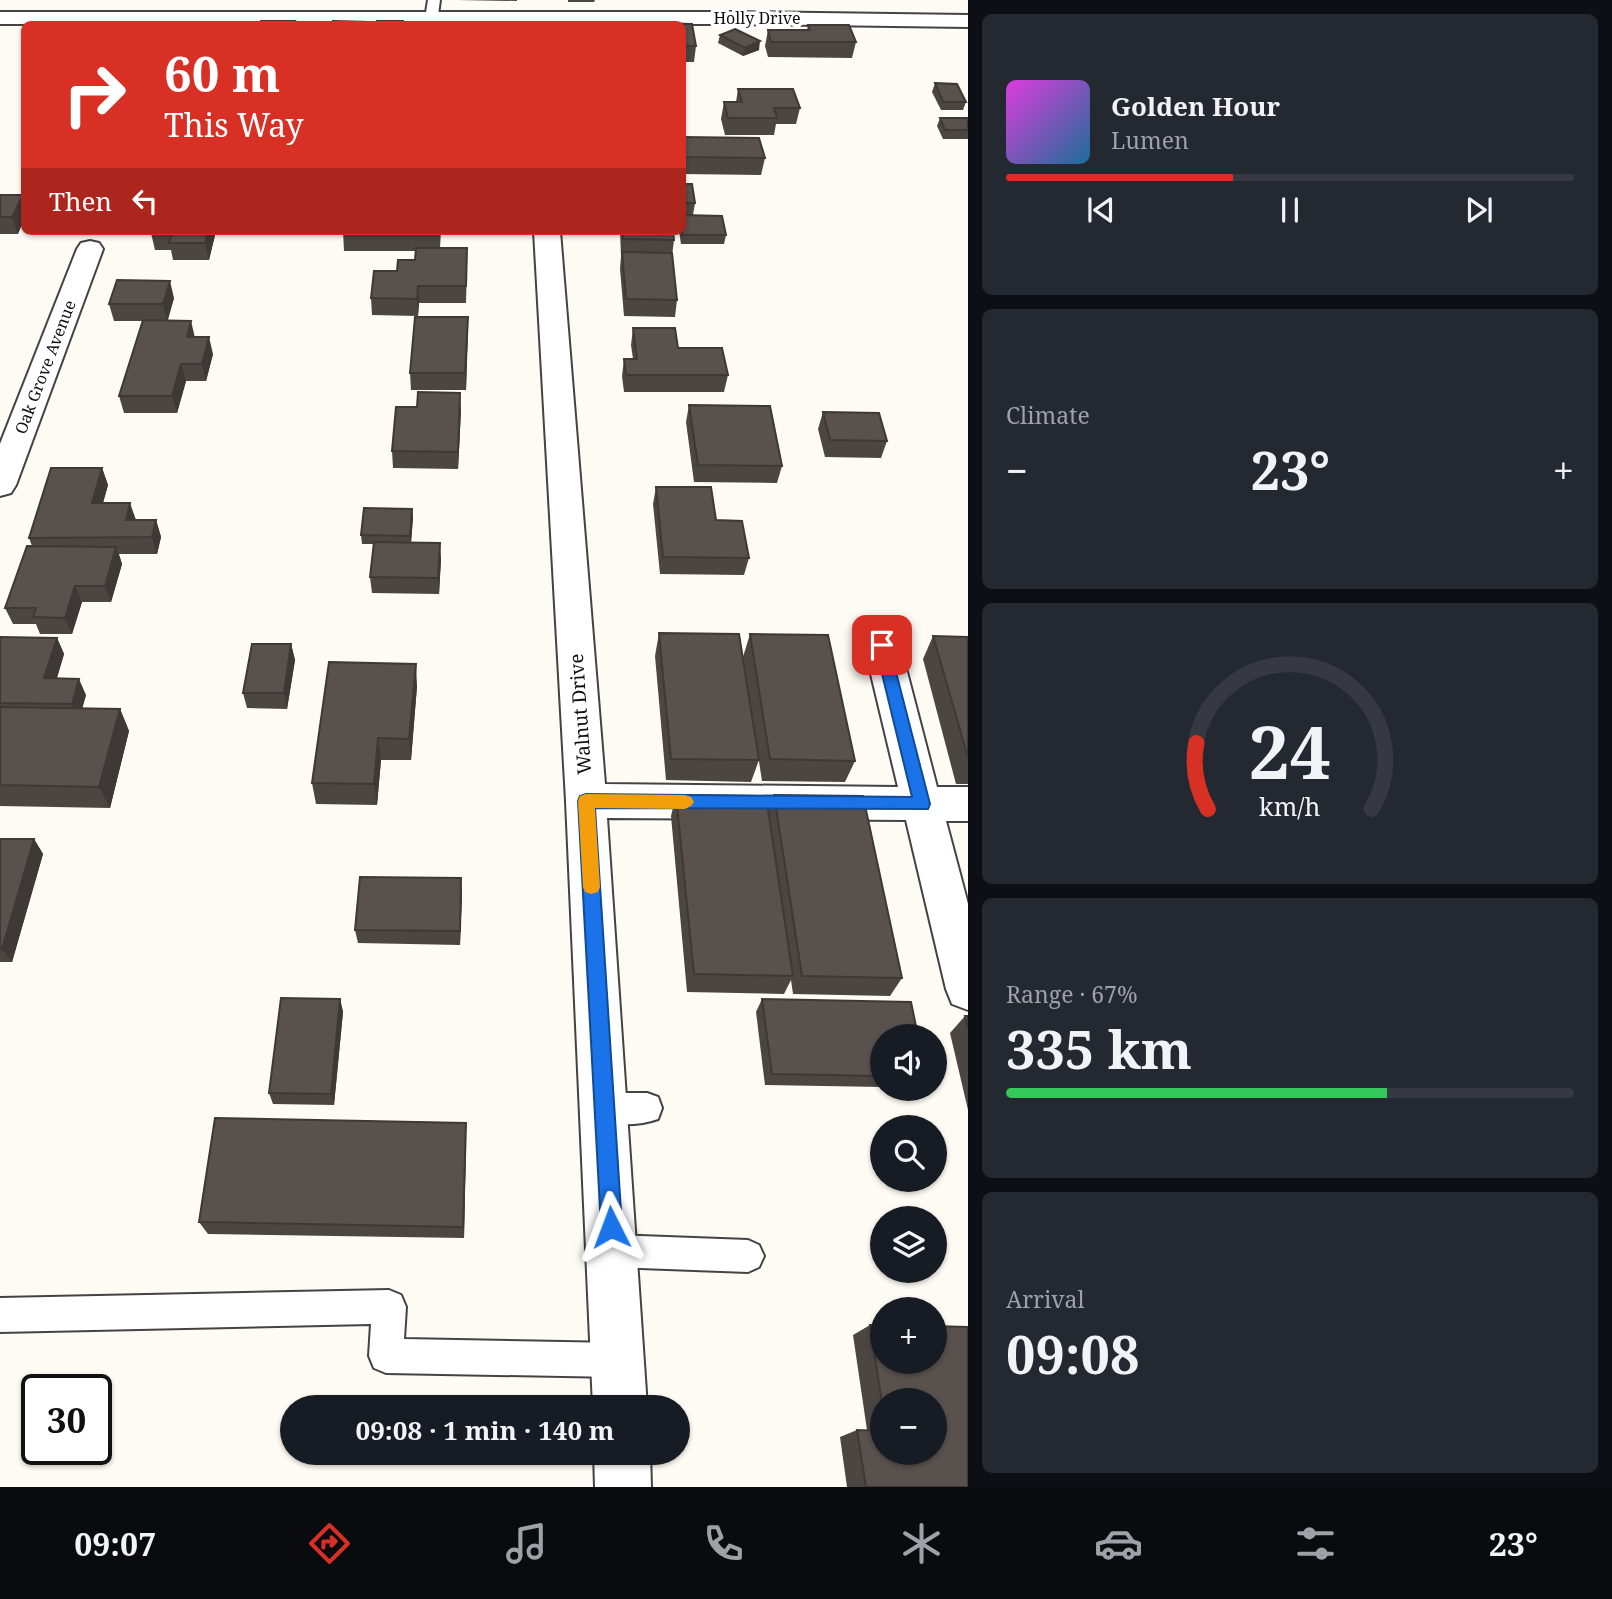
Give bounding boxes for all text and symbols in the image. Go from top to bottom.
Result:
street label: Holly Drive [713,7,801,29]
text: 60 m [164,40,280,106]
icon: right [49,49,140,140]
text: Golden Hour [1111,88,1280,124]
text: This Way [164,103,304,146]
text: Lumen [1111,124,1189,156]
icon: left [126,182,164,220]
text: Then [49,183,112,219]
icon: previous [1082,191,1120,229]
icon: pause [1271,191,1309,229]
icon: next [1460,191,1498,229]
street label: Oak Grove Avenue [9,297,81,437]
text: Climate [1006,399,1090,431]
text: 23° [1251,434,1330,505]
text: − [1006,444,1028,496]
text: + [1553,444,1574,496]
pin [852,615,912,675]
icon: arrive [863,626,901,664]
street label: Walnut Drive [563,653,597,775]
text: 24 [1249,702,1331,801]
text: km/h [1259,789,1321,823]
text: Range · 67% [1006,978,1138,1010]
text: 335 km [1006,1013,1192,1084]
map controls [870,1024,947,1465]
button: sound [870,1024,947,1101]
button: search [870,1115,947,1192]
position arrow [574,1190,648,1264]
button: layers [870,1206,947,1283]
text: Arrival [1006,1283,1085,1315]
button: + [870,1297,947,1374]
text: 09:08 [1006,1318,1139,1389]
speed limit sign: 30 [21,1374,112,1465]
button: − [870,1388,947,1465]
text: 09:08 · 1 min · 140 m [355,1412,615,1448]
icon: directions [305,1519,354,1568]
icon: music [502,1519,551,1568]
icon: phone [699,1519,748,1568]
icon: climate [897,1519,946,1568]
icon: car [1094,1519,1143,1568]
icon: filters [1291,1519,1340,1568]
text: 09:07 [74,1522,156,1565]
text: 23° [1489,1522,1538,1565]

